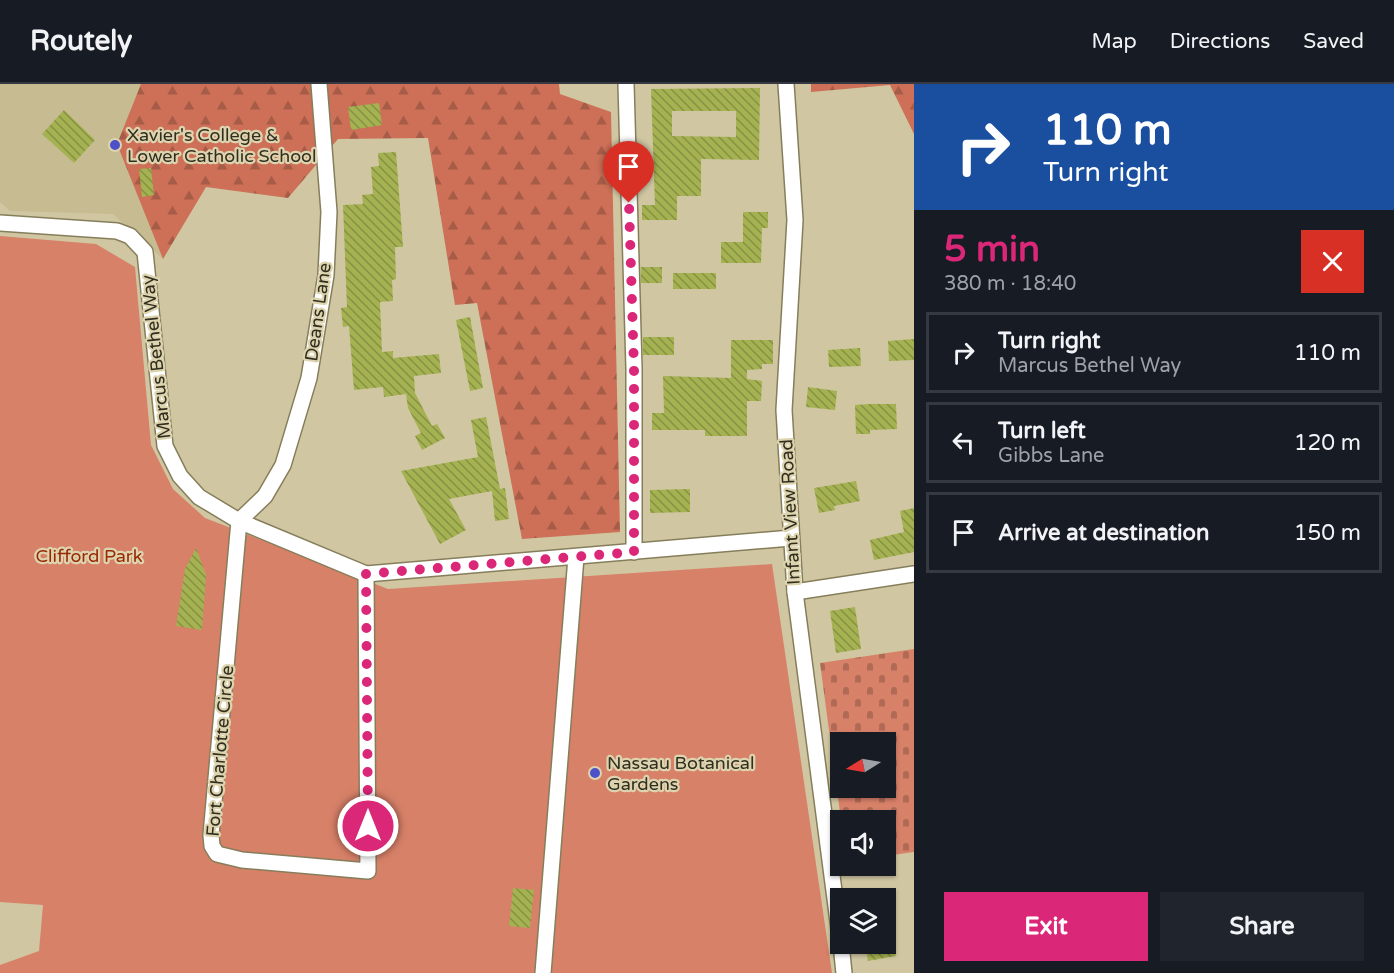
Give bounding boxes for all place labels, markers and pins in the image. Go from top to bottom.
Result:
place label: Xavier's College & Lower Catholic School [127,124,317,167]
marker: Xavier's College & Lower Catholic School [108,138,122,152]
pin [603,141,654,203]
place label: Nassau Botanical Gardens [607,752,754,795]
marker: Nassau Botanical Gardens [588,766,602,780]

